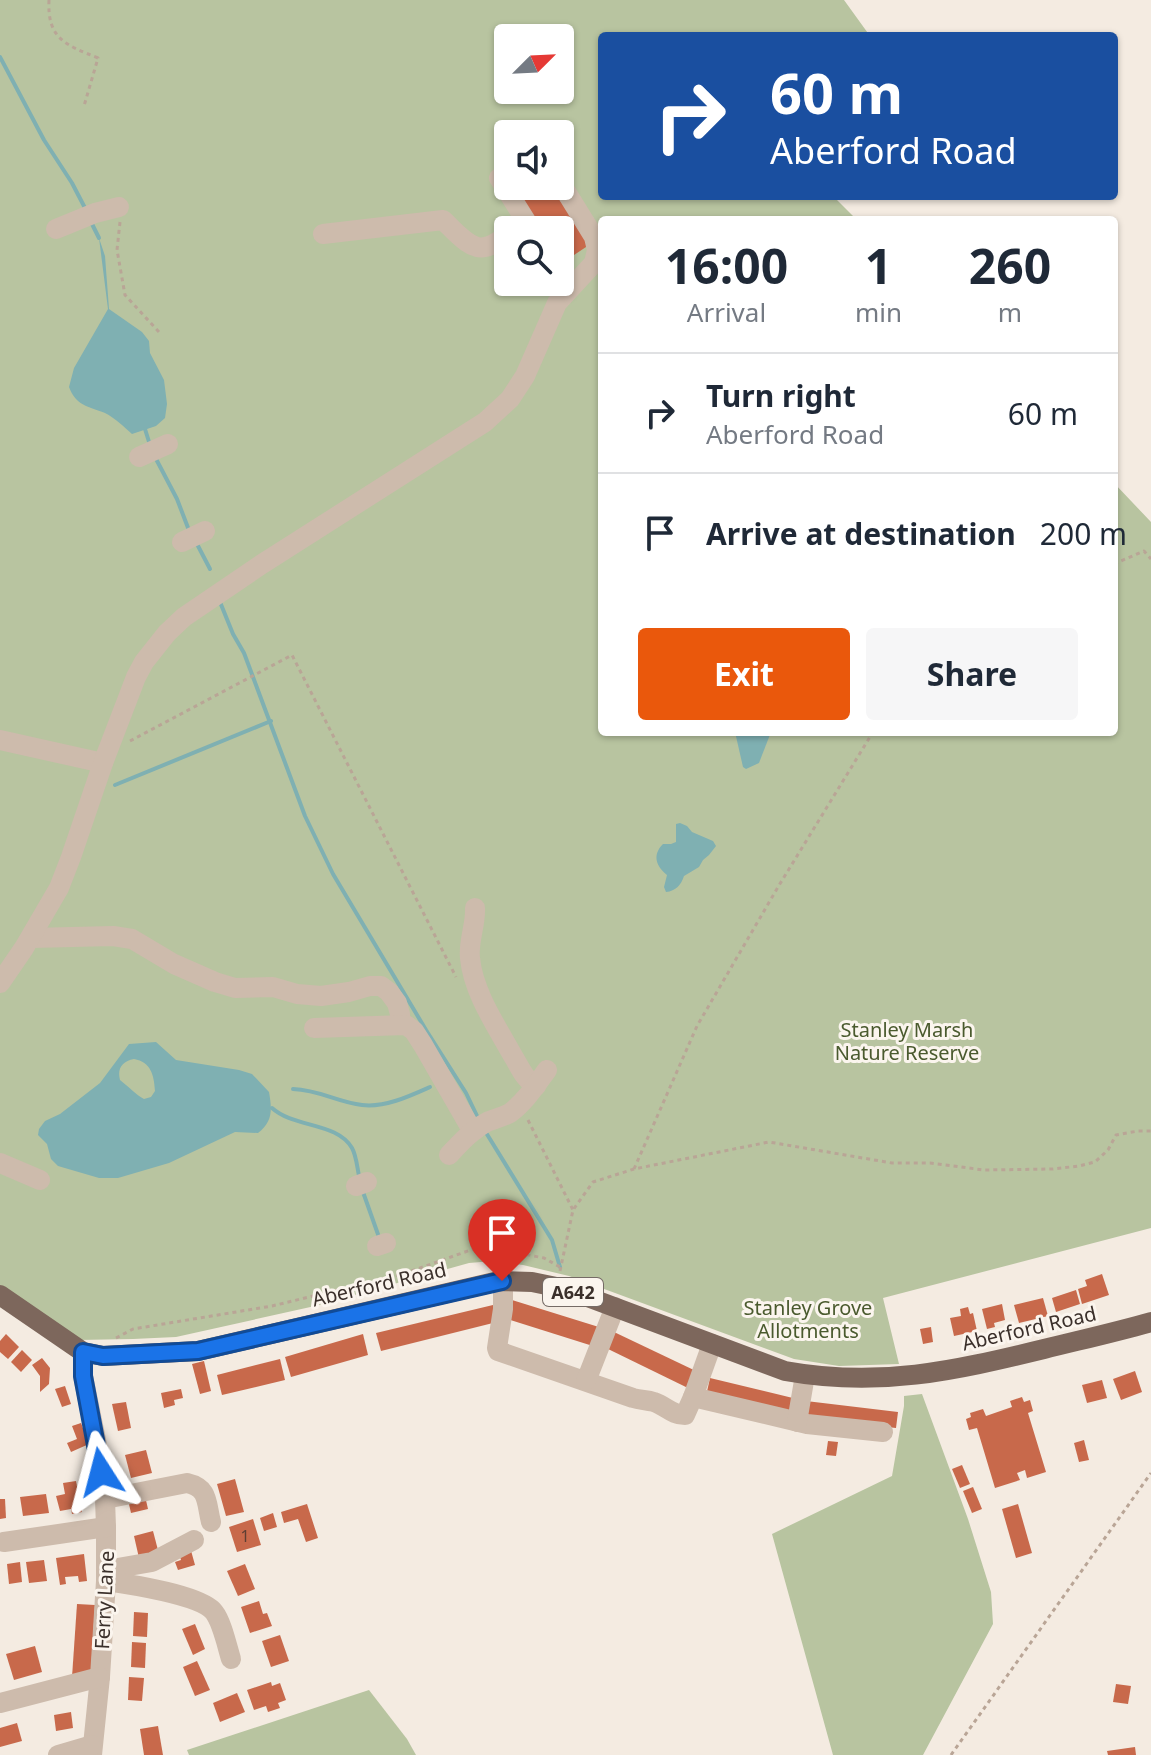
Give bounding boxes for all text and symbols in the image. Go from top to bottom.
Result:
north arrow [494,24,574,104]
map controls [494,24,574,296]
text: 60 m [770,54,903,130]
icon: right [638,64,742,168]
button: sound [494,120,574,200]
text: Aberford Road [770,126,1017,175]
button: search [494,216,574,296]
text: 16:00 [665,233,788,298]
text: 1 [865,233,892,298]
text: 260 [969,233,1051,298]
text: Arrival [687,294,766,330]
text: min [855,294,902,330]
text: m [998,294,1022,330]
text: Turn right [706,375,856,416]
icon: right [638,391,682,435]
text: 60 m [1008,393,1078,434]
text: Aberford Road [706,416,884,452]
icon: arrive [638,511,682,555]
text: Arrive at destination [706,513,1016,554]
text: 200 m [1040,513,1127,554]
button: Exit [638,628,850,720]
button: Share [866,628,1078,720]
park label: Stanley Marsh Nature Reserve [835,1016,979,1066]
pin [468,1199,536,1281]
icon: arrive [480,1211,524,1255]
street label: Aberford Road [309,1255,449,1313]
road number: A642 [543,1278,603,1306]
park label: Stanley Grove Allotments [744,1294,872,1344]
street label: Aberford Road [959,1299,1099,1357]
position arrow [59,1430,143,1514]
house number: 1 [240,1525,250,1547]
street label: Ferry Lane [88,1550,120,1650]

